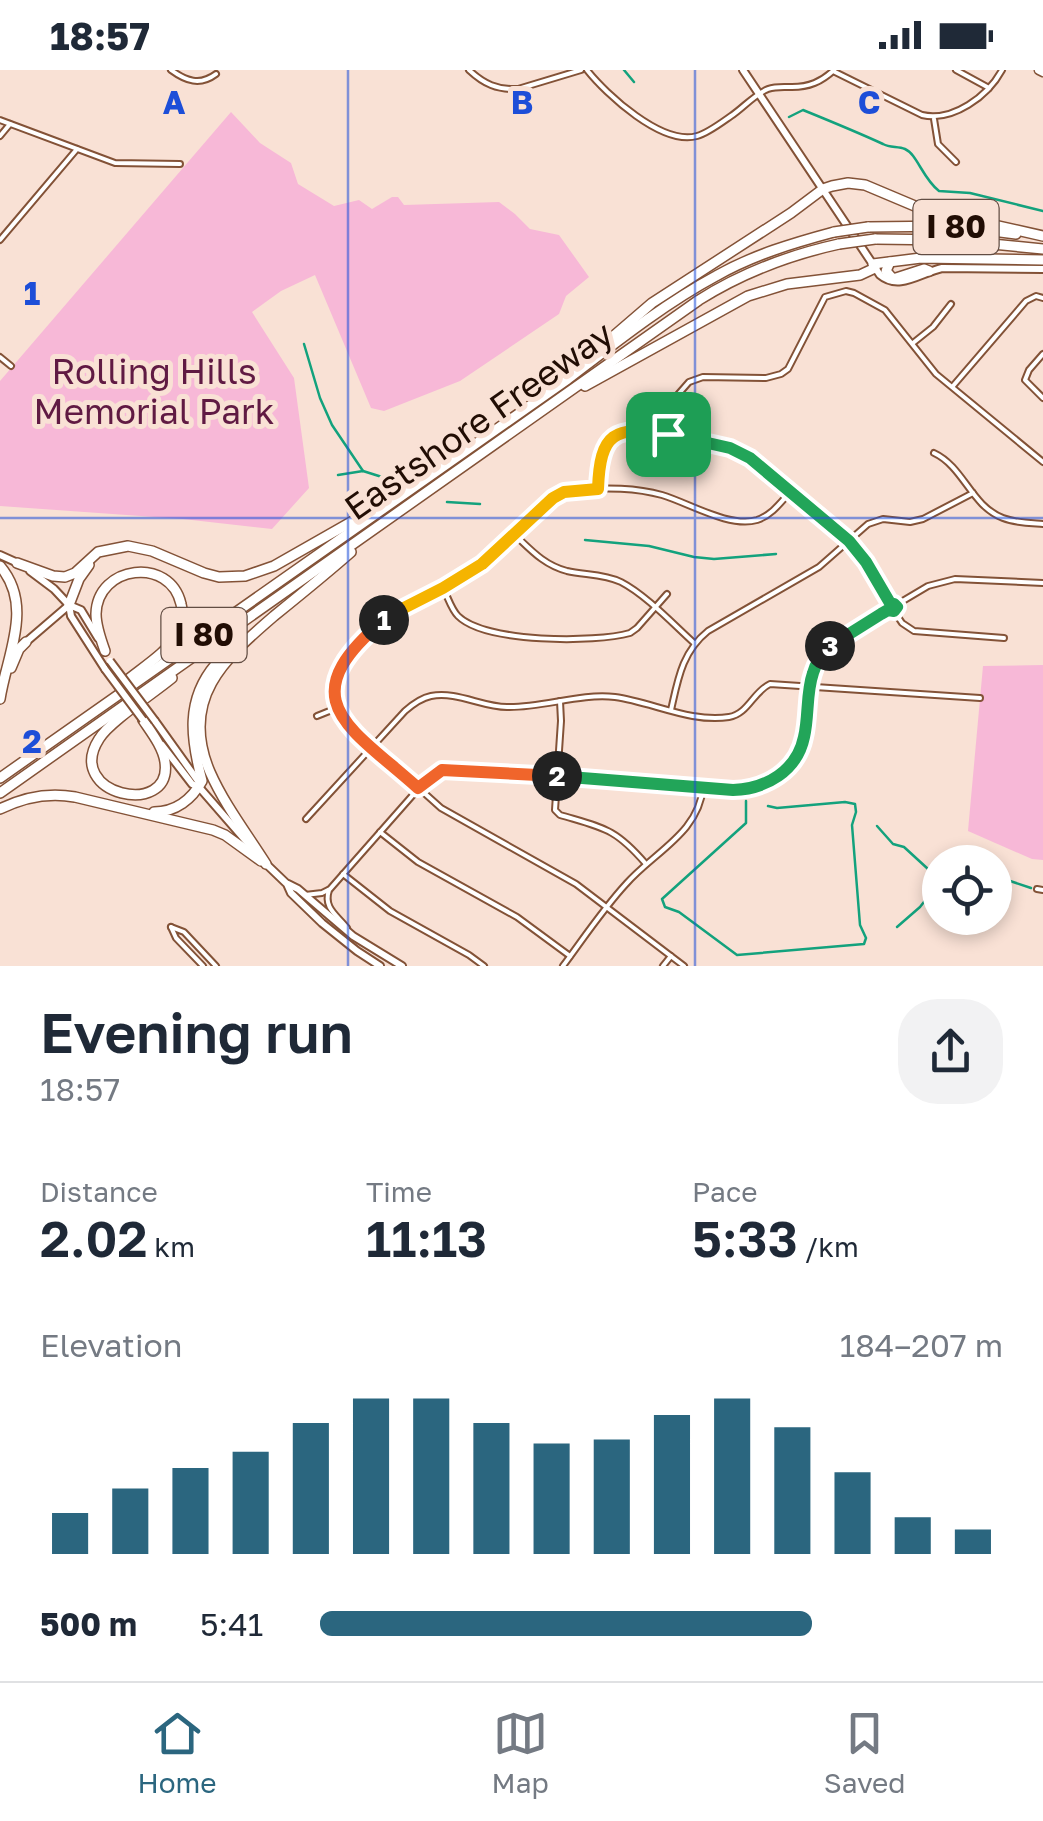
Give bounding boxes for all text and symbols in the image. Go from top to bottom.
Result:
text: 18:57 [50,13,150,58]
text: A [163,83,186,121]
text: B [511,83,533,121]
text: C [858,83,880,121]
road number: I 80 [914,200,998,254]
text: 1 [24,274,40,312]
street label: Eastshore Freeway [336,312,620,528]
park label: Rolling Hills Memorial Park [34,350,274,432]
pin [626,392,711,477]
icon: arrive [641,407,696,462]
pin: 1 [359,595,409,645]
text: 1 [377,603,391,636]
road number: I 80 [162,608,246,662]
pin: 3 [805,621,855,671]
text: 3 [821,629,839,662]
text: 2 [22,722,42,760]
pin: 2 [532,751,582,801]
text: 2 [548,759,566,792]
map controls [922,845,1012,935]
button: locate [922,845,1012,935]
text: Evening run [40,999,353,1065]
button: share [898,999,1003,1104]
text: 18:57 [40,1070,120,1108]
text: Distance [40,1175,158,1208]
text: Time [366,1175,432,1208]
text: Pace [692,1175,757,1208]
text: 2.02 [40,1208,147,1268]
text: 11:13 [366,1208,487,1268]
text: 5:33 [692,1208,798,1268]
text: km [147,1230,195,1263]
text: /km [798,1230,859,1263]
text: Elevation [40,1326,182,1364]
text: 184–207 m [840,1326,1003,1364]
text: 500 m [40,1605,137,1643]
text: 5:41 [200,1605,263,1643]
tab: Home [138,1706,217,1799]
tab: Map [492,1706,549,1799]
tab: Saved [824,1706,906,1799]

